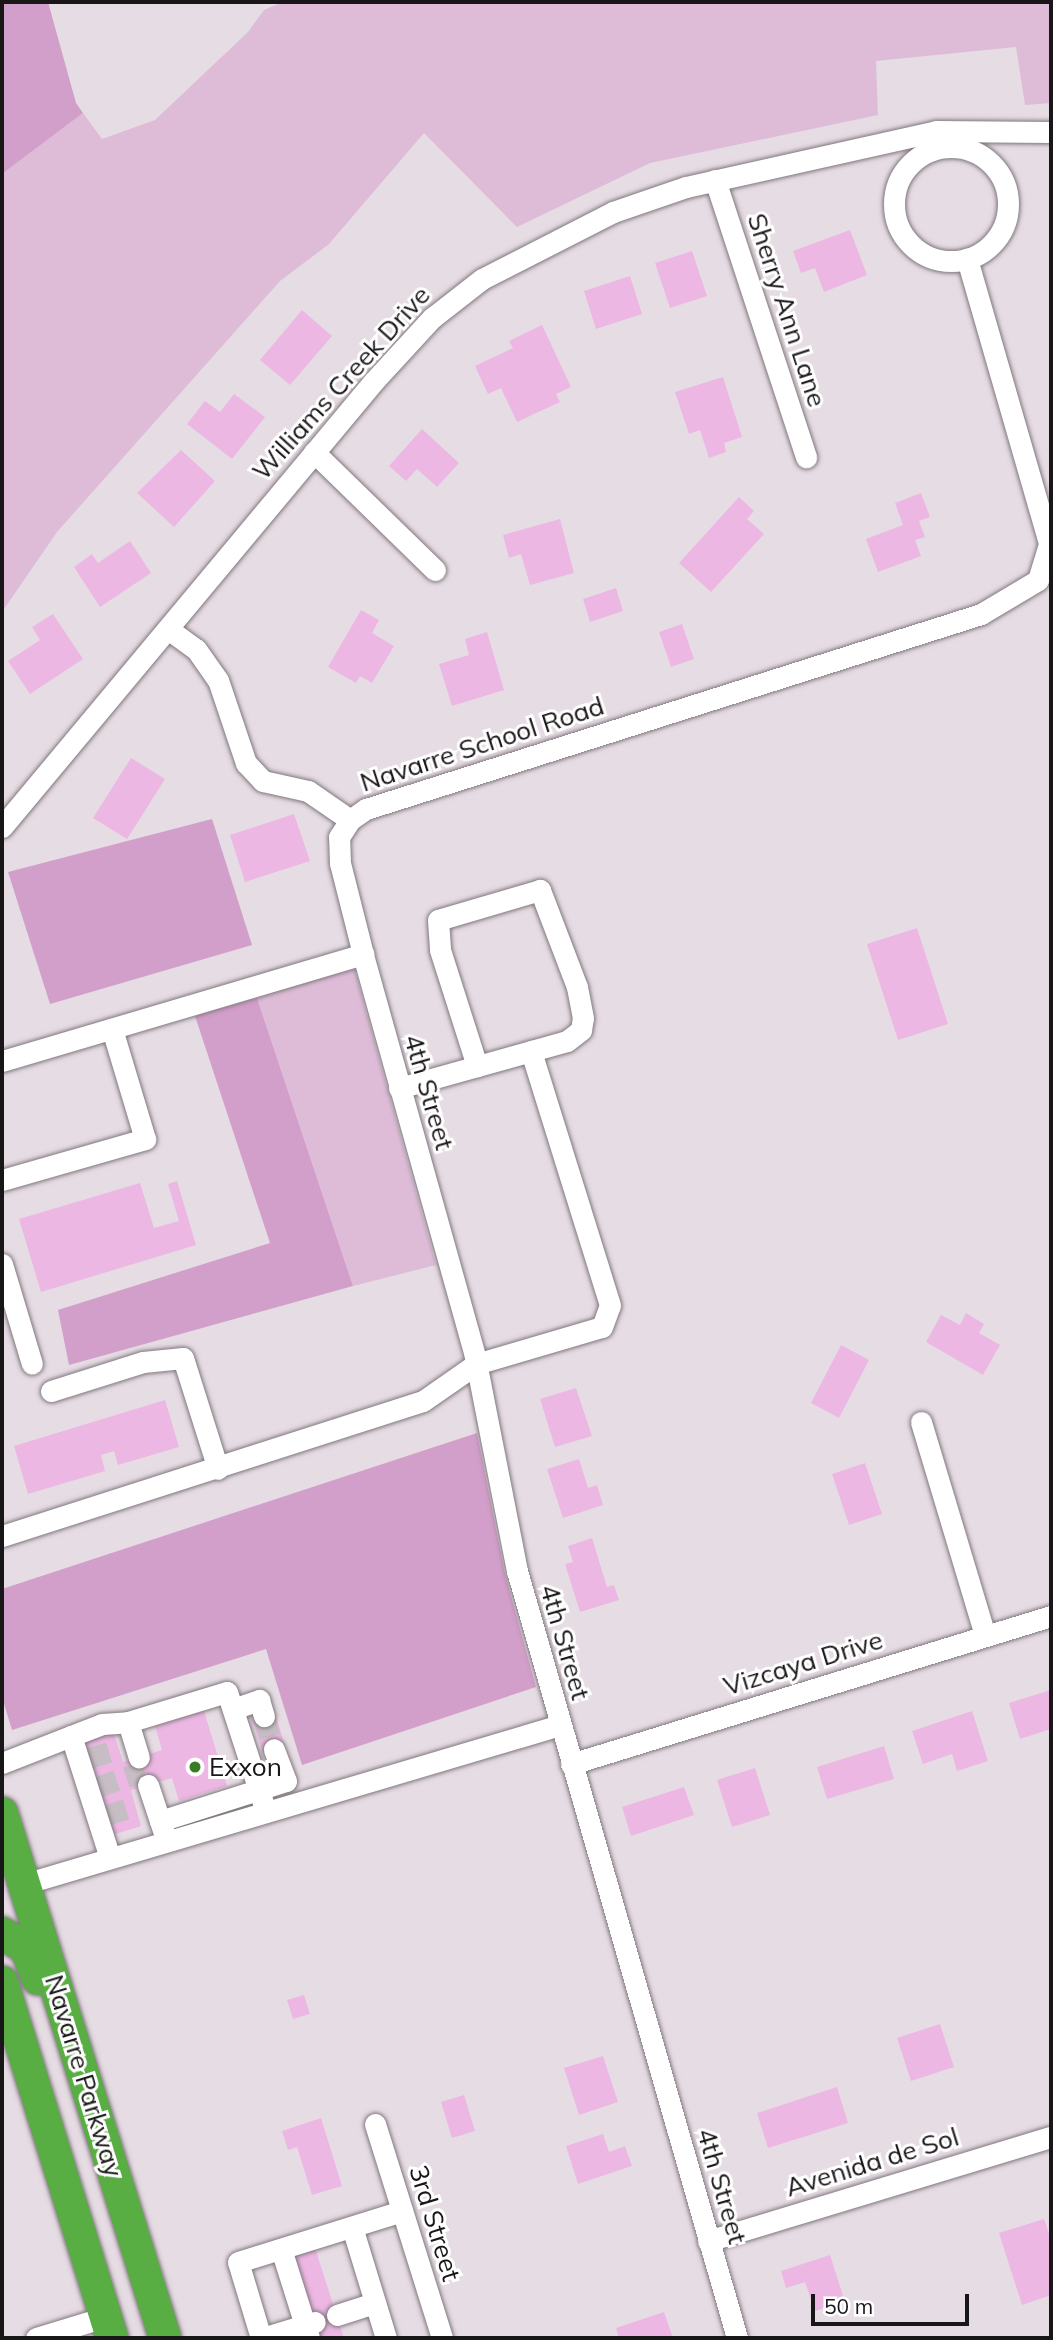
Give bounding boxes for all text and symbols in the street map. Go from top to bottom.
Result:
street label: Sherry Ann Lane [741,209,833,411]
street label: Williams Creek Drive [246,280,436,486]
street label: Navarre School Road [356,690,608,798]
street label: 4th Street [398,1031,460,1153]
street label: 4th Street [534,1581,596,1703]
street label: Vizcaya Drive [720,1624,886,1702]
place label: Exxon [209,1751,282,1783]
marker: Exxon [187,1759,203,1775]
street label: Navarre Parkway [38,1971,130,2181]
street label: Avenida de Sol [782,2121,962,2203]
street label: 4th Street [691,2125,753,2247]
street label: 3rd Street [403,2161,467,2285]
scale bar [815,2280,972,2324]
text: 50 m [824,2293,873,2319]

